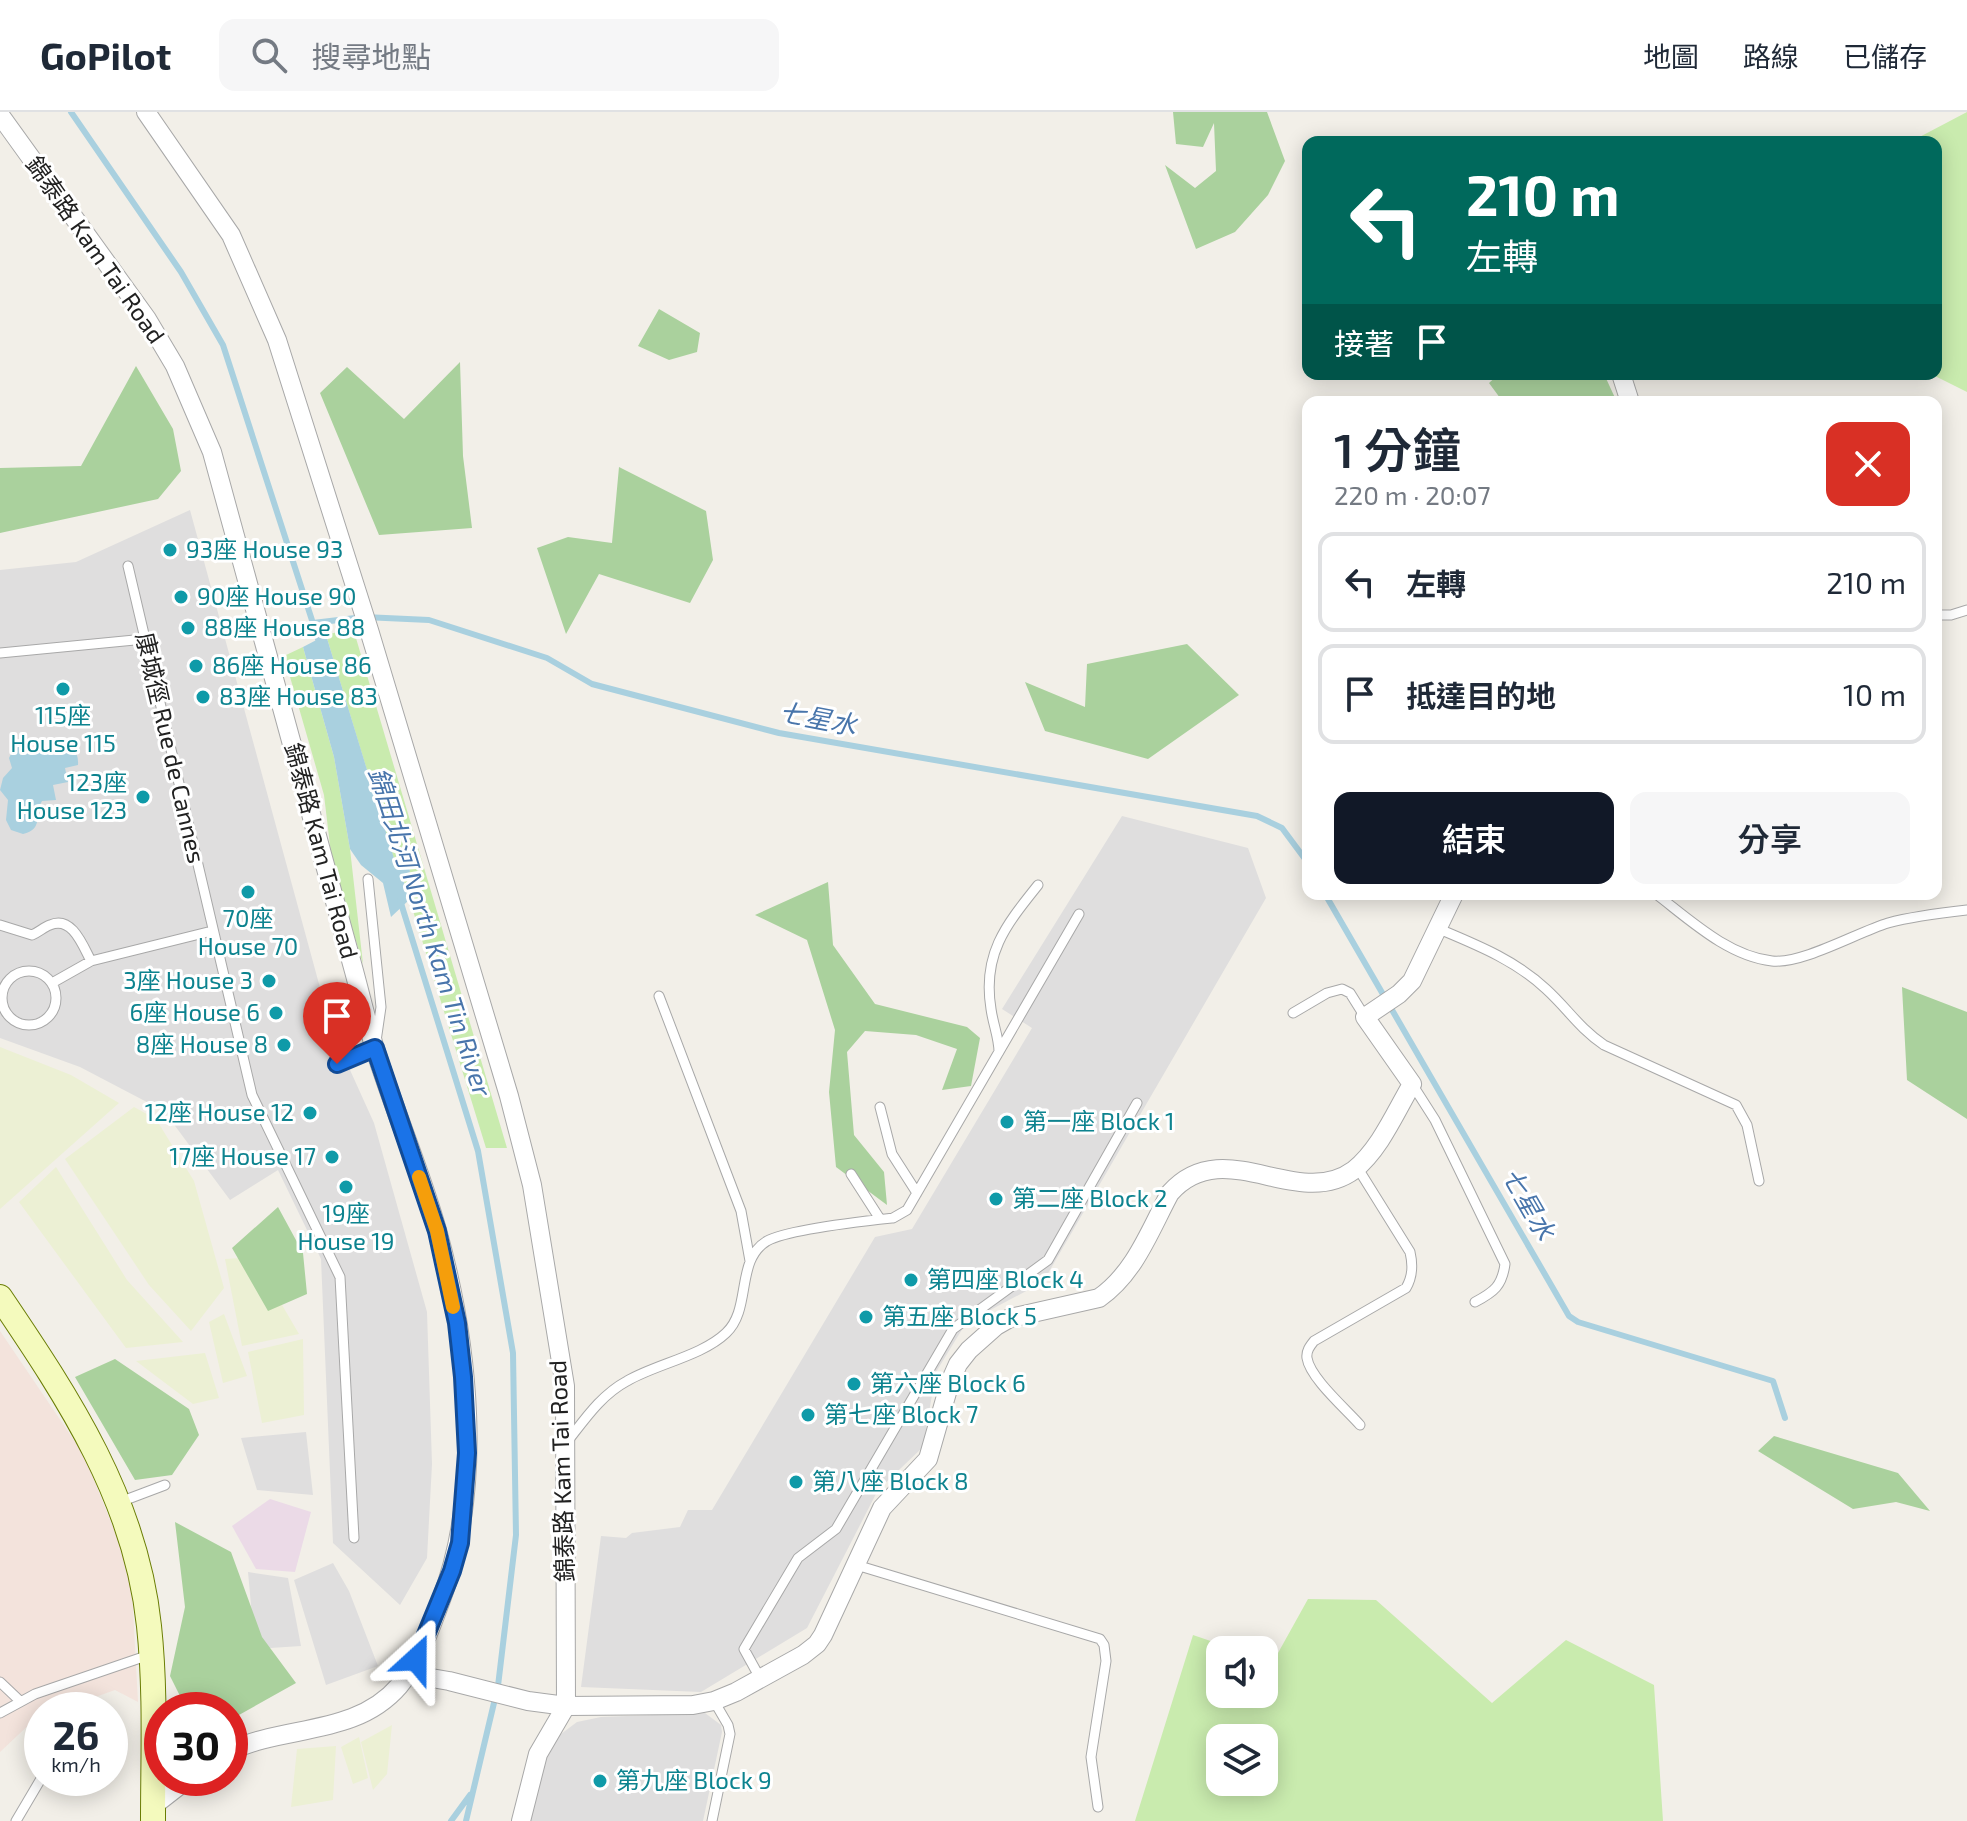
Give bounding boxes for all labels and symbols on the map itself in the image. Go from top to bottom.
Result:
street label: 錦泰路 Kam Tai Road [21,150,172,348]
place label: 93座 House 93 [186,534,343,563]
marker: 93座 House 93 [161,541,179,559]
place label: 90座 House 90 [197,581,357,610]
marker: 90座 House 90 [172,588,190,606]
place label: 88座 House 88 [204,612,365,641]
marker: 88座 House 88 [179,619,197,637]
street label: 康城徑 Rue de Cannes [131,629,212,866]
place label: 86座 House 86 [212,650,372,679]
marker: 86座 House 86 [187,657,205,675]
marker: 115座 House 115 [54,680,72,698]
place label: 83座 House 83 [219,681,378,710]
marker: 83座 House 83 [194,688,212,706]
water label: 七星水 [777,695,861,740]
place label: 115座 House 115 [10,700,116,757]
street label: 錦泰路 Kam Tai Road [280,740,365,962]
water label: 錦田北河 North Kam Tin River [364,763,500,1101]
place label: 123座 House 123 [17,767,127,824]
marker: 123座 House 123 [134,788,152,806]
marker: 70座 House 70 [239,883,257,901]
place label: 70座 House 70 [198,903,298,960]
place label: 3座 House 3 [123,965,253,994]
marker: 3座 House 3 [260,972,278,990]
pin [303,982,371,1064]
place label: 6座 House 6 [129,997,260,1026]
marker: 6座 House 6 [267,1004,285,1022]
place label: 8座 House 8 [136,1029,268,1058]
marker: 8座 House 8 [275,1036,293,1054]
place label: 12座 House 12 [145,1097,294,1126]
marker: 12座 House 12 [301,1104,319,1122]
place label: 第一座 Block 1 [1023,1106,1175,1135]
marker: 第一座 Block 1 [998,1113,1016,1131]
place label: 17座 House 17 [169,1141,316,1170]
marker: 17座 House 17 [323,1148,341,1166]
water label: 七星水 [1496,1162,1563,1246]
marker: 19座 House 19 [337,1178,355,1196]
place label: 第二座 Block 2 [1012,1183,1168,1212]
marker: 第二座 Block 2 [987,1190,1005,1208]
place label: 19座 House 19 [297,1198,395,1255]
place label: 第四座 Block 4 [927,1264,1084,1293]
marker: 第四座 Block 4 [902,1271,920,1289]
place label: 第五座 Block 5 [882,1301,1037,1330]
marker: 第五座 Block 5 [857,1308,875,1326]
street label: 錦泰路 Kam Tai Road [542,1360,579,1582]
place label: 第六座 Block 6 [870,1368,1026,1397]
marker: 第六座 Block 6 [845,1375,863,1393]
place label: 第七座 Block 7 [824,1399,978,1428]
marker: 第七座 Block 7 [799,1406,817,1424]
place label: 第八座 Block 8 [812,1466,969,1495]
marker: 第八座 Block 8 [787,1473,805,1491]
position arrow [374,1617,458,1701]
speed limit sign: 30 [144,1692,248,1796]
place label: 第九座 Block 9 [616,1765,772,1794]
marker: 第九座 Block 9 [591,1772,609,1790]

